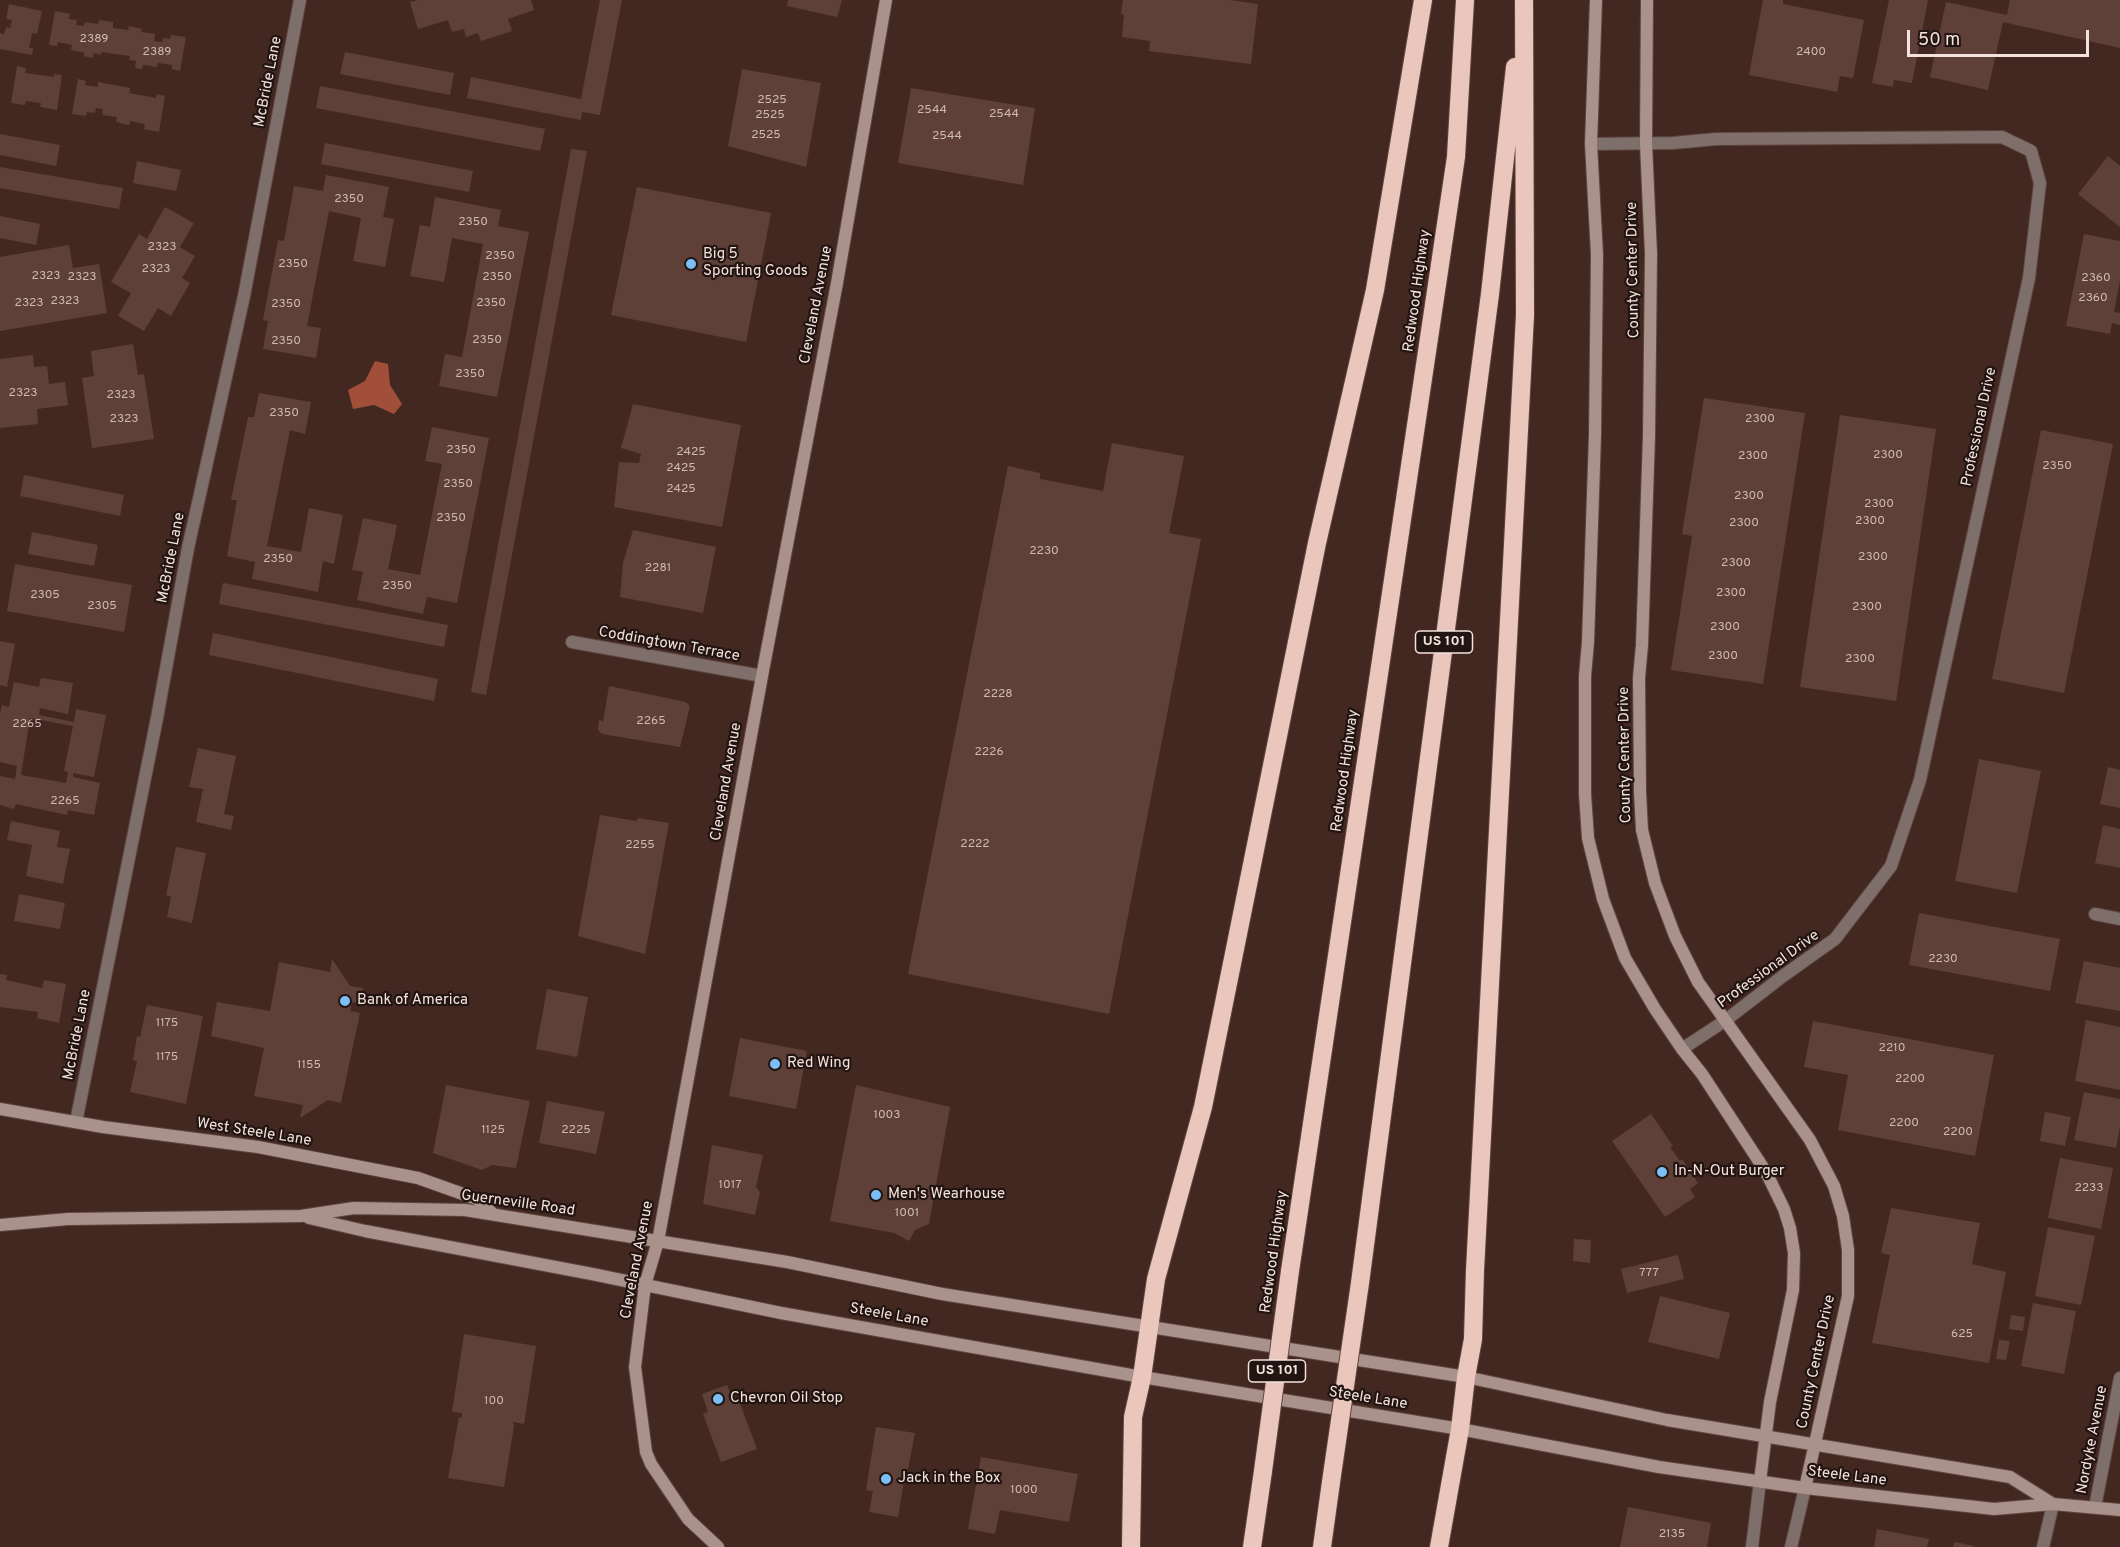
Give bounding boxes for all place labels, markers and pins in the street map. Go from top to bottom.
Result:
place label: Big 5 Sporting Goods [703,246,808,281]
marker: Big 5 Sporting Goods [684,257,698,271]
place label: Bank of America [357,992,468,1010]
marker: Bank of America [338,994,352,1008]
place label: Red Wing [787,1055,850,1073]
marker: Red Wing [768,1057,782,1071]
place label: In-N-Out Burger [1674,1163,1785,1181]
marker: In-N-Out Burger [1655,1165,1669,1179]
place label: Men's Wearhouse [888,1186,1005,1204]
marker: Men's Wearhouse [869,1188,883,1202]
place label: Chevron Oil Stop [730,1390,843,1408]
marker: Chevron Oil Stop [711,1392,725,1406]
place label: Jack in the Box [898,1470,1000,1488]
marker: Jack in the Box [879,1472,893,1486]

